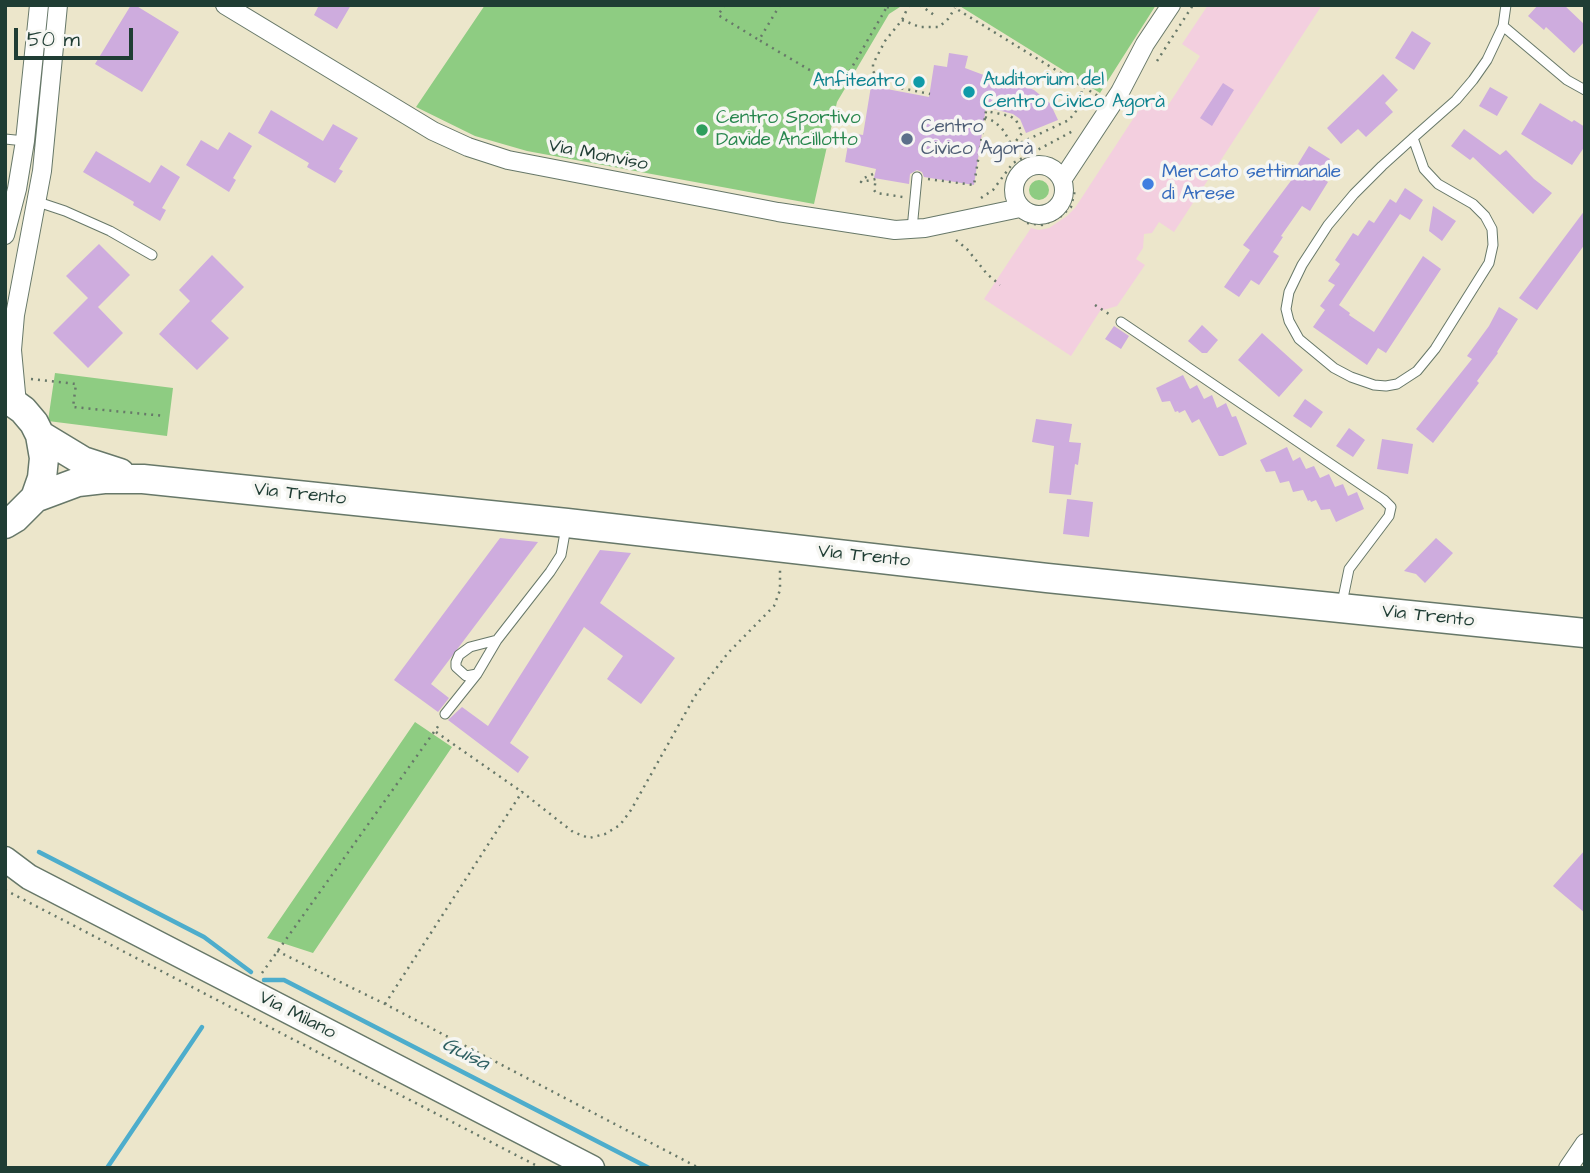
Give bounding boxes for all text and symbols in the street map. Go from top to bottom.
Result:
scale bar [18,14,136,58]
text: 50 m [27,25,80,54]
place label: Auditorium del Centro Civico Agorà [983,70,1165,114]
place label: Anfiteatro [813,71,905,93]
marker: Anfiteatro [911,74,927,90]
marker: Auditorium del Centro Civico Agorà [961,84,977,100]
place label: Centro Sportivo Davide Ancillotto [716,108,861,152]
place label: Centro Civico Agorà [921,117,1033,161]
marker: Centro Sportivo Davide Ancillotto [694,122,710,138]
marker: Centro Civico Agorà [899,131,915,147]
street label: Via Monviso [546,135,650,177]
place label: Mercato settimanale di Arese [1162,162,1341,206]
marker: Mercato settimanale di Arese [1140,176,1156,192]
street label: Via Trento [253,479,347,511]
street label: Via Trento [817,541,911,573]
street label: Via Trento [1381,601,1475,633]
street label: Via Milano [255,987,339,1045]
water label: Guisa [437,1033,493,1077]

